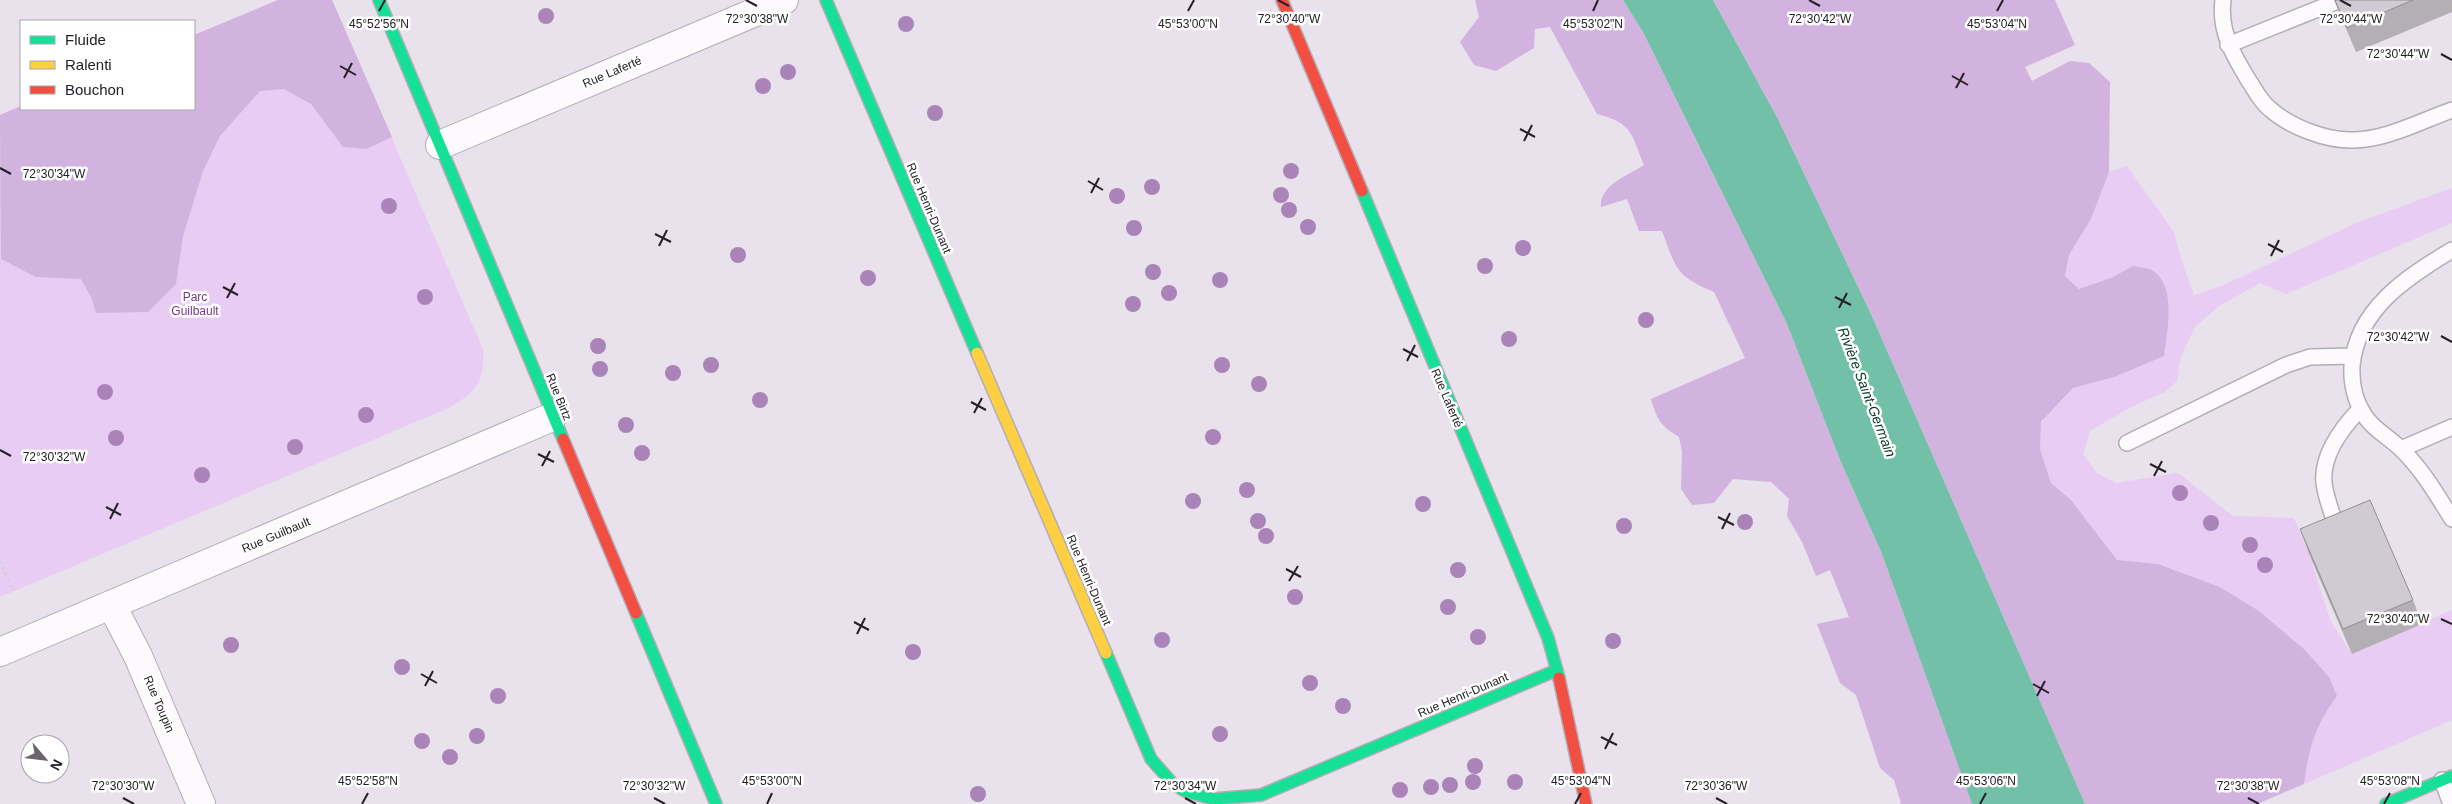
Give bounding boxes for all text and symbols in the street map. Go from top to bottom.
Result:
text: 72°30'38"W [726,12,789,26]
text: 72°30'40"W [1258,12,1321,26]
text: 72°30'42"W [1789,12,1852,26]
text: 72°30'44"W [2320,12,2383,26]
text: 45°52'56"N [349,17,409,31]
text: 45°53'00"N [1158,17,1218,31]
text: 45°53'02"N [1563,17,1623,31]
text: 45°53'04"N [1967,17,2027,31]
legend [20,20,195,110]
text: Fluide [65,31,106,48]
text: 72°30'44"W [2367,47,2430,61]
street label: Rue Laferté [580,53,644,91]
text: Ralenti [65,56,112,73]
text: Bouchon [65,81,124,98]
street label: Rue Henri-Dunant [904,161,955,256]
text: 72°30'34"W [23,167,86,181]
park label: Parc Guilbault [171,290,219,318]
water label: Rivière Saint-Germain [1835,325,1899,459]
text: 72°30'42"W [2367,330,2430,344]
street label: Rue Laferté [1428,366,1466,430]
street label: Rue Birtz [543,371,575,423]
text: 72°30'32"W [23,450,86,464]
street label: Rue Guilbault [240,514,313,556]
street label: Rue Henri-Dunant [1064,533,1115,628]
text: 72°30'40"W [2367,612,2430,626]
street label: Rue Henri-Dunant [1416,669,1511,720]
street label: Rue Toupin [141,673,177,735]
north arrow [20,734,70,784]
text: N [47,757,66,773]
text: 45°52'58"N [338,774,398,788]
text: 45°53'00"N [742,774,802,788]
text: 45°53'04"N [1551,774,1611,788]
text: 45°53'06"N [1956,774,2016,788]
text: 45°53'08"N [2360,774,2420,788]
text: 72°30'30"W [92,779,155,793]
text: 72°30'32"W [623,779,686,793]
text: 72°30'34"W [1154,779,1217,793]
text: 72°30'36"W [1685,779,1748,793]
text: 72°30'38"W [2217,779,2280,793]

